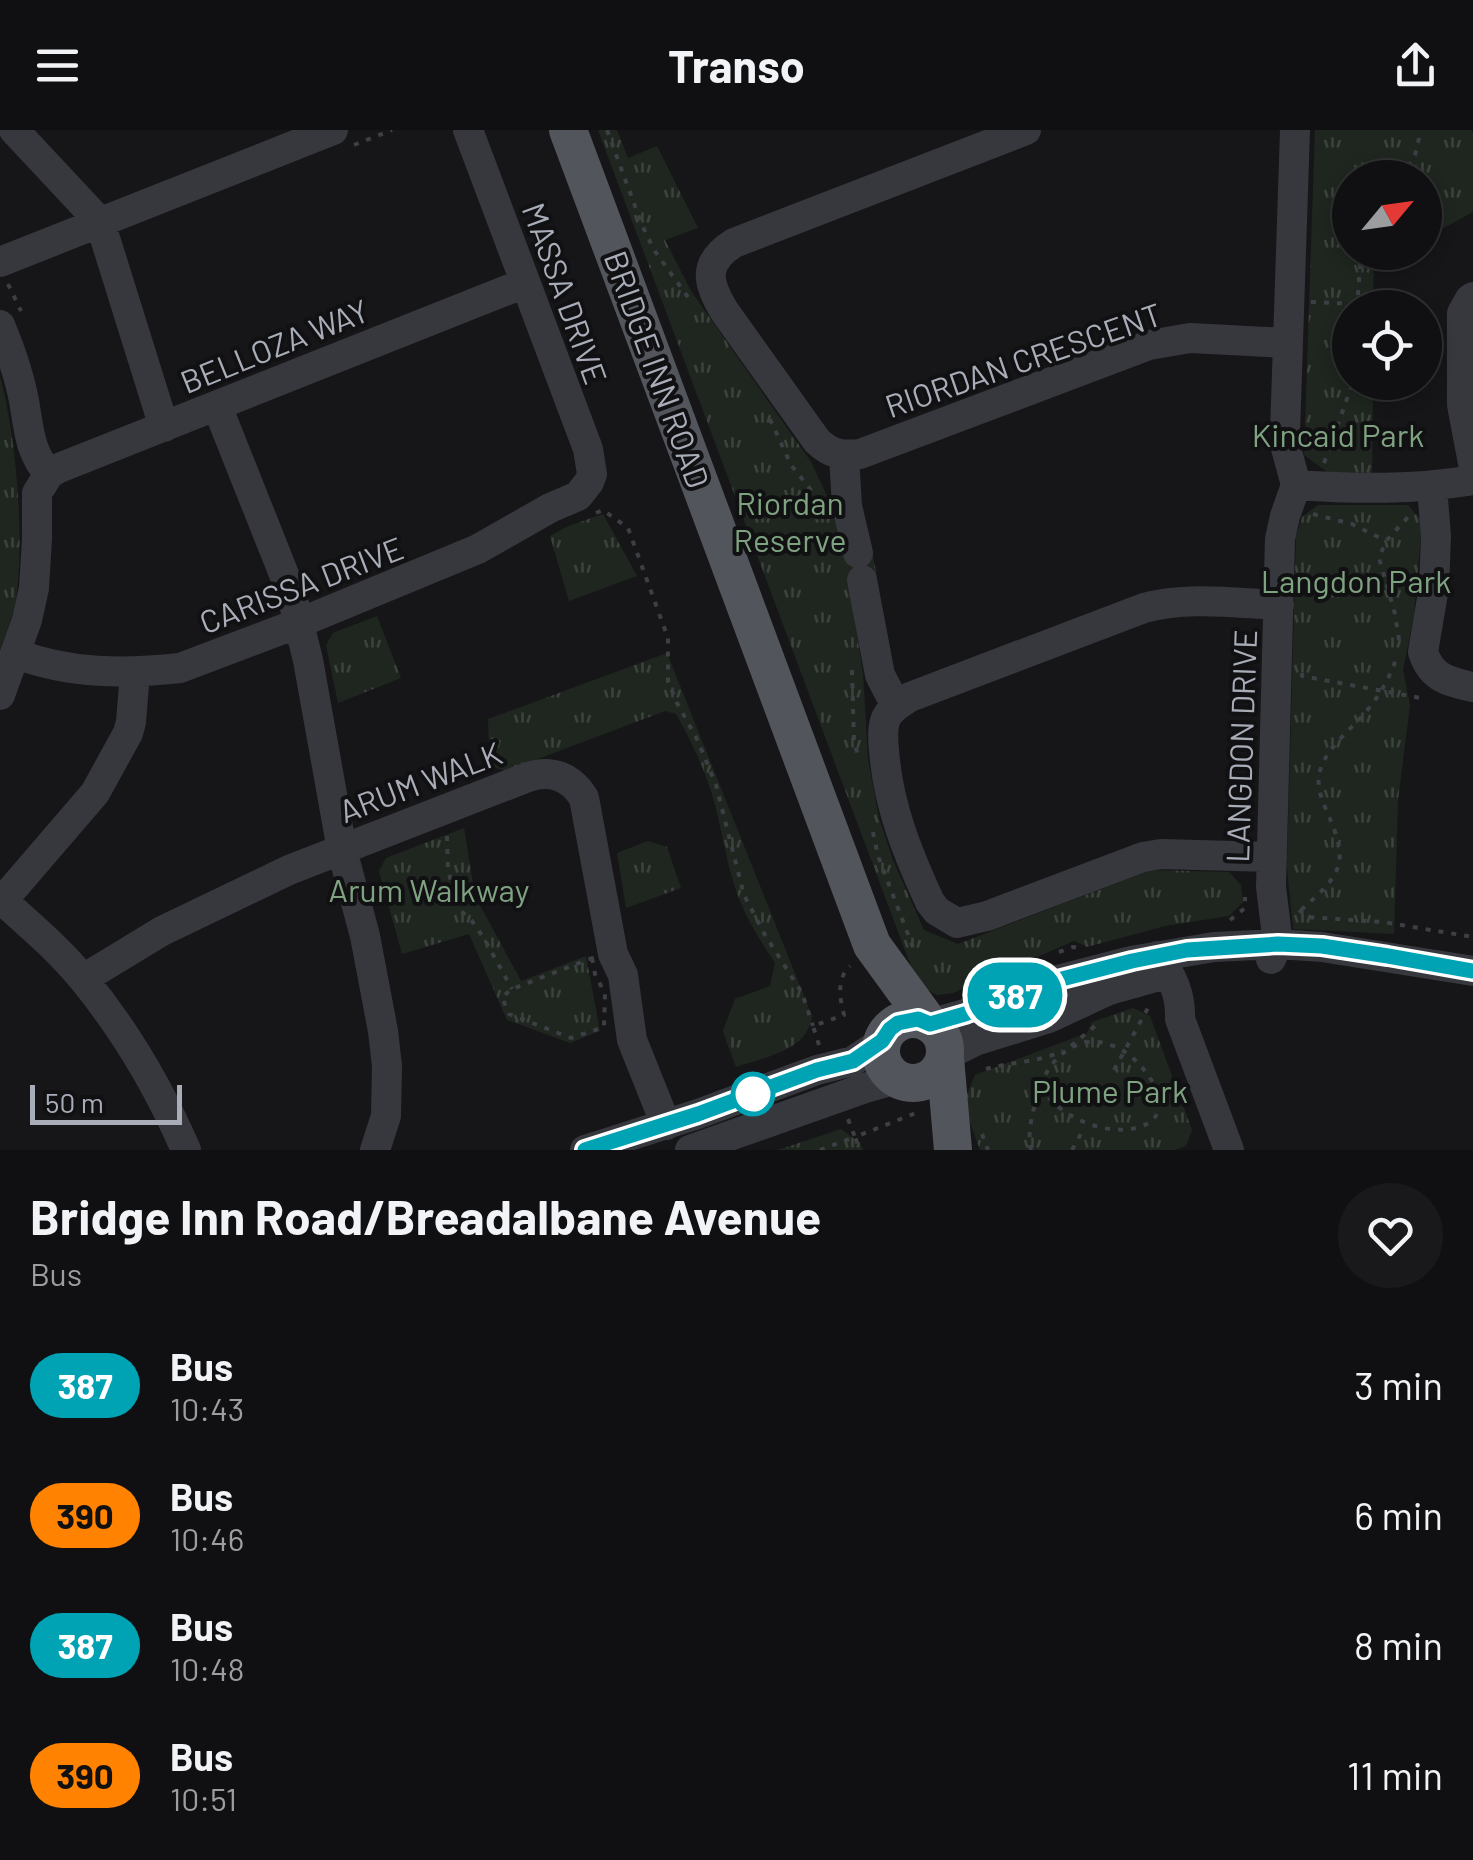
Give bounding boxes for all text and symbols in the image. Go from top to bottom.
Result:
icon: menu [30,38,85,93]
text: Transo [668,38,805,92]
icon: share [1388,38,1443,93]
north arrow [1332,160,1442,270]
map controls [1332,160,1442,400]
street label: MASSA DRIVE [516,197,616,389]
street label: BRIDGE INN ROAD [598,245,718,493]
street label: BELLOZA WAY [174,290,374,400]
button: locate [1332,290,1442,400]
street label: RIORDAN CRESCENT [880,294,1166,424]
park label: Kincaid Park [1252,415,1424,453]
park label: Riordan Reserve [734,483,846,558]
street label: CARISSA DRIVE [194,528,408,640]
park label: Langdon Park [1261,561,1451,599]
street label: LANGDON DRIVE [1217,629,1263,863]
street label: ARUM WALK [333,733,507,829]
park label: Arum Walkway [328,870,530,908]
line badge: 387 [958,962,1072,1028]
text: 387 [987,974,1043,1016]
park label: Plume Park [1032,1071,1188,1109]
unlabelled marker [732,1073,774,1115]
scale bar [30,1080,182,1124]
text: 50 m [45,1085,104,1119]
button: heart [1338,1183,1443,1288]
text: Bridge Inn Road/Breadalbane Avenue [30,1187,821,1245]
text: Bus [30,1254,82,1292]
text: Bus [170,1343,233,1389]
text: 3 min [1354,1362,1443,1408]
text: 387 [57,1364,113,1406]
text: 10:43 [170,1389,244,1427]
text: Bus [170,1473,233,1519]
text: 6 min [1354,1492,1443,1538]
text: 390 [56,1494,114,1536]
text: 10:46 [170,1519,244,1557]
text: Bus [170,1603,233,1649]
text: 8 min [1354,1622,1443,1668]
text: 387 [57,1624,113,1666]
text: 10:48 [170,1649,244,1687]
text: Bus [170,1733,233,1779]
text: 11 min [1347,1752,1443,1798]
text: 390 [56,1754,114,1796]
text: 10:51 [170,1779,237,1817]

